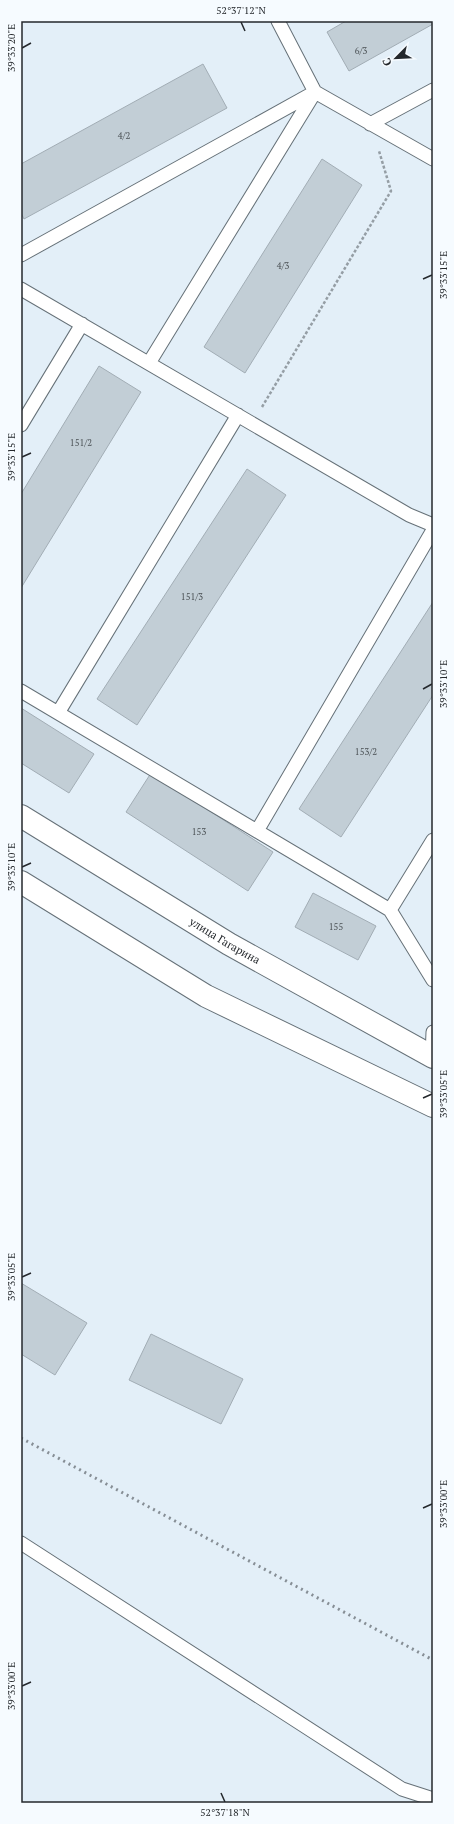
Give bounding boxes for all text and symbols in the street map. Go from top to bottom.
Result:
text: 52°37'12"N [216,4,266,17]
text: 39°33'20"E [5,24,18,72]
north arrow [376,38,416,78]
house number: 6/3 [355,45,368,57]
text: С [379,56,395,68]
house number: 4/2 [118,130,131,142]
text: 39°33'15"E [437,251,450,299]
house number: 4/3 [277,260,290,272]
text: 39°33'15"E [5,433,18,481]
house number: 151/2 [70,437,92,449]
house number: 151/3 [181,591,203,603]
text: 39°33'10"E [437,660,450,708]
house number: 153/2 [355,746,377,758]
house number: 153 [192,826,206,838]
text: 39°33'10"E [5,843,18,891]
street label: улица Гагарина [186,914,263,967]
house number: 155 [329,921,343,933]
text: 39°33'05"E [437,1070,450,1118]
text: 39°33'05"E [5,1253,18,1301]
text: 39°33'00"E [437,1480,450,1528]
text: 39°33'00"E [5,1662,18,1710]
text: 52°37'18"N [200,1806,250,1819]

